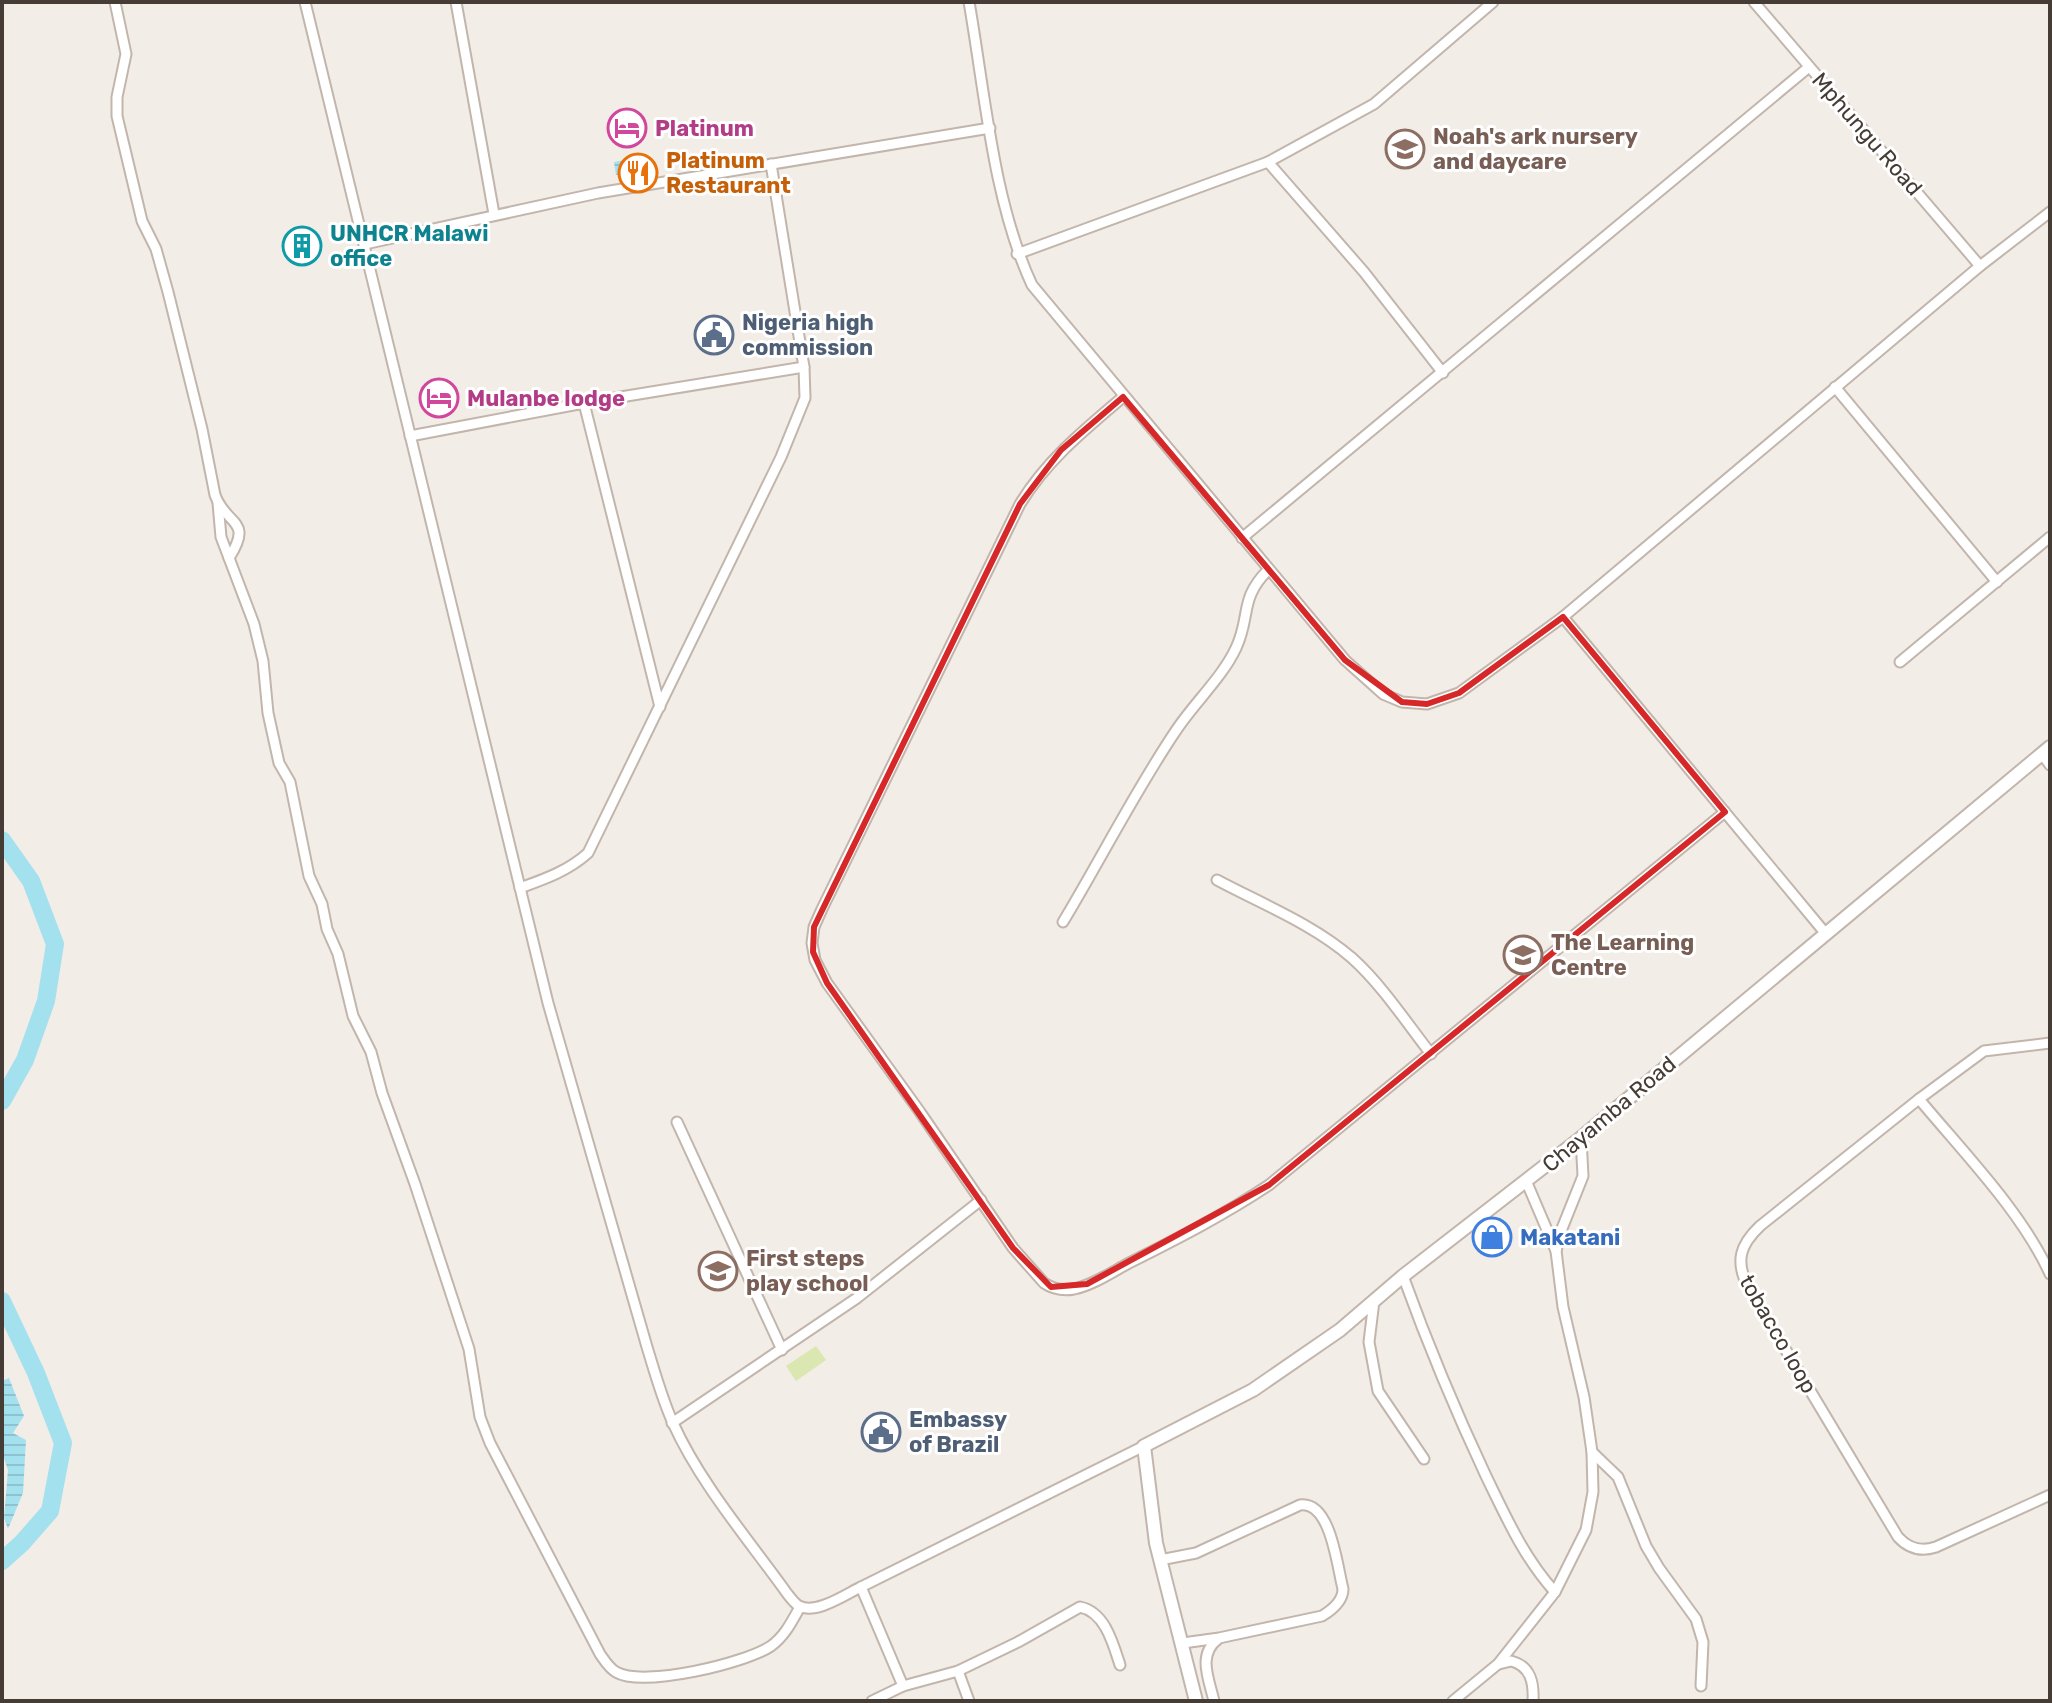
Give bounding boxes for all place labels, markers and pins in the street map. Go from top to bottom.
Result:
hotel icon: Platinum [606,107,648,149]
place label: Platinum [655,115,754,142]
place label: Noah's ark nursery and daycare [1433,123,1638,175]
school or university icon: Noah's ark nursery and daycare [1384,128,1426,170]
place label: Platinum Restaurant [666,147,791,199]
restaurant icon: Platinum Restaurant [617,152,659,194]
place label: UNHCR Malawi office [330,220,489,272]
building icon: UNHCR Malawi office [281,225,323,267]
place label: Nigeria high commission [742,309,874,361]
public building icon: Nigeria high commission [693,314,735,356]
hotel icon: Mulanbe lodge [418,377,460,419]
place label: Mulanbe lodge [467,385,625,412]
place label: The Learning Centre [1551,929,1694,981]
school or university icon: The Learning Centre [1502,934,1544,976]
shop icon: Makatani [1471,1216,1513,1258]
place label: Makatani [1520,1224,1620,1251]
place label: First steps play school [746,1245,869,1297]
school or university icon: First steps play school [697,1250,739,1292]
place label: Embassy of Brazil [909,1406,1007,1458]
public building icon: Embassy of Brazil [860,1411,902,1453]

